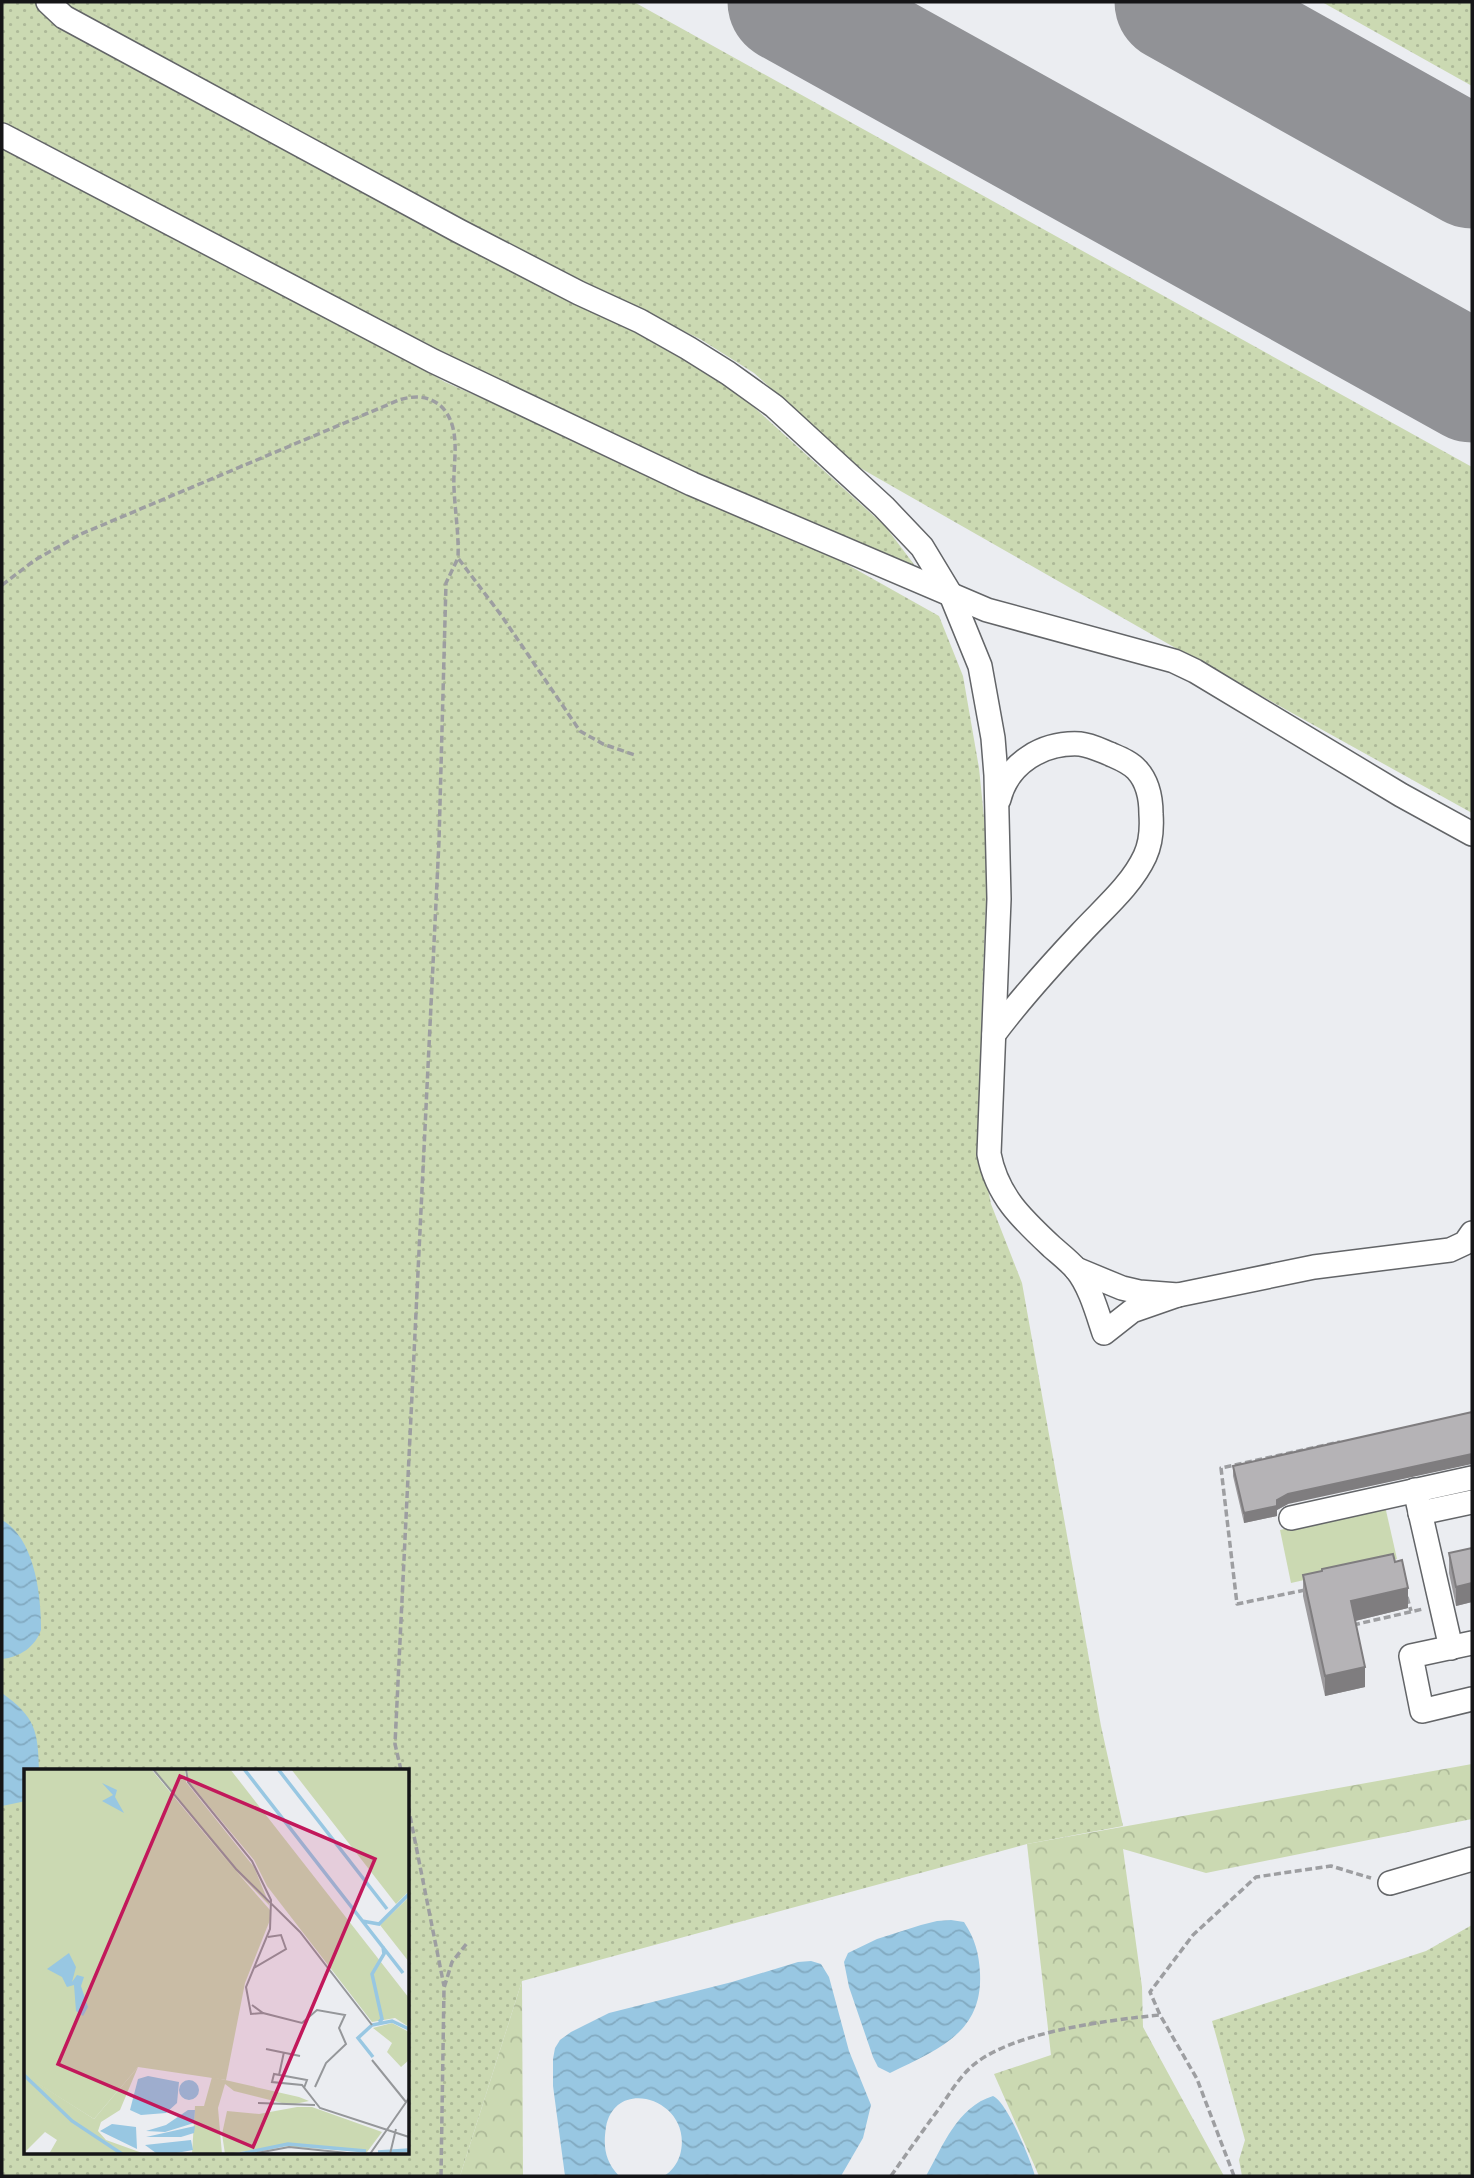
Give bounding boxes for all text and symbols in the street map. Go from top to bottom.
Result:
inset map [24,1769,410,2154]

